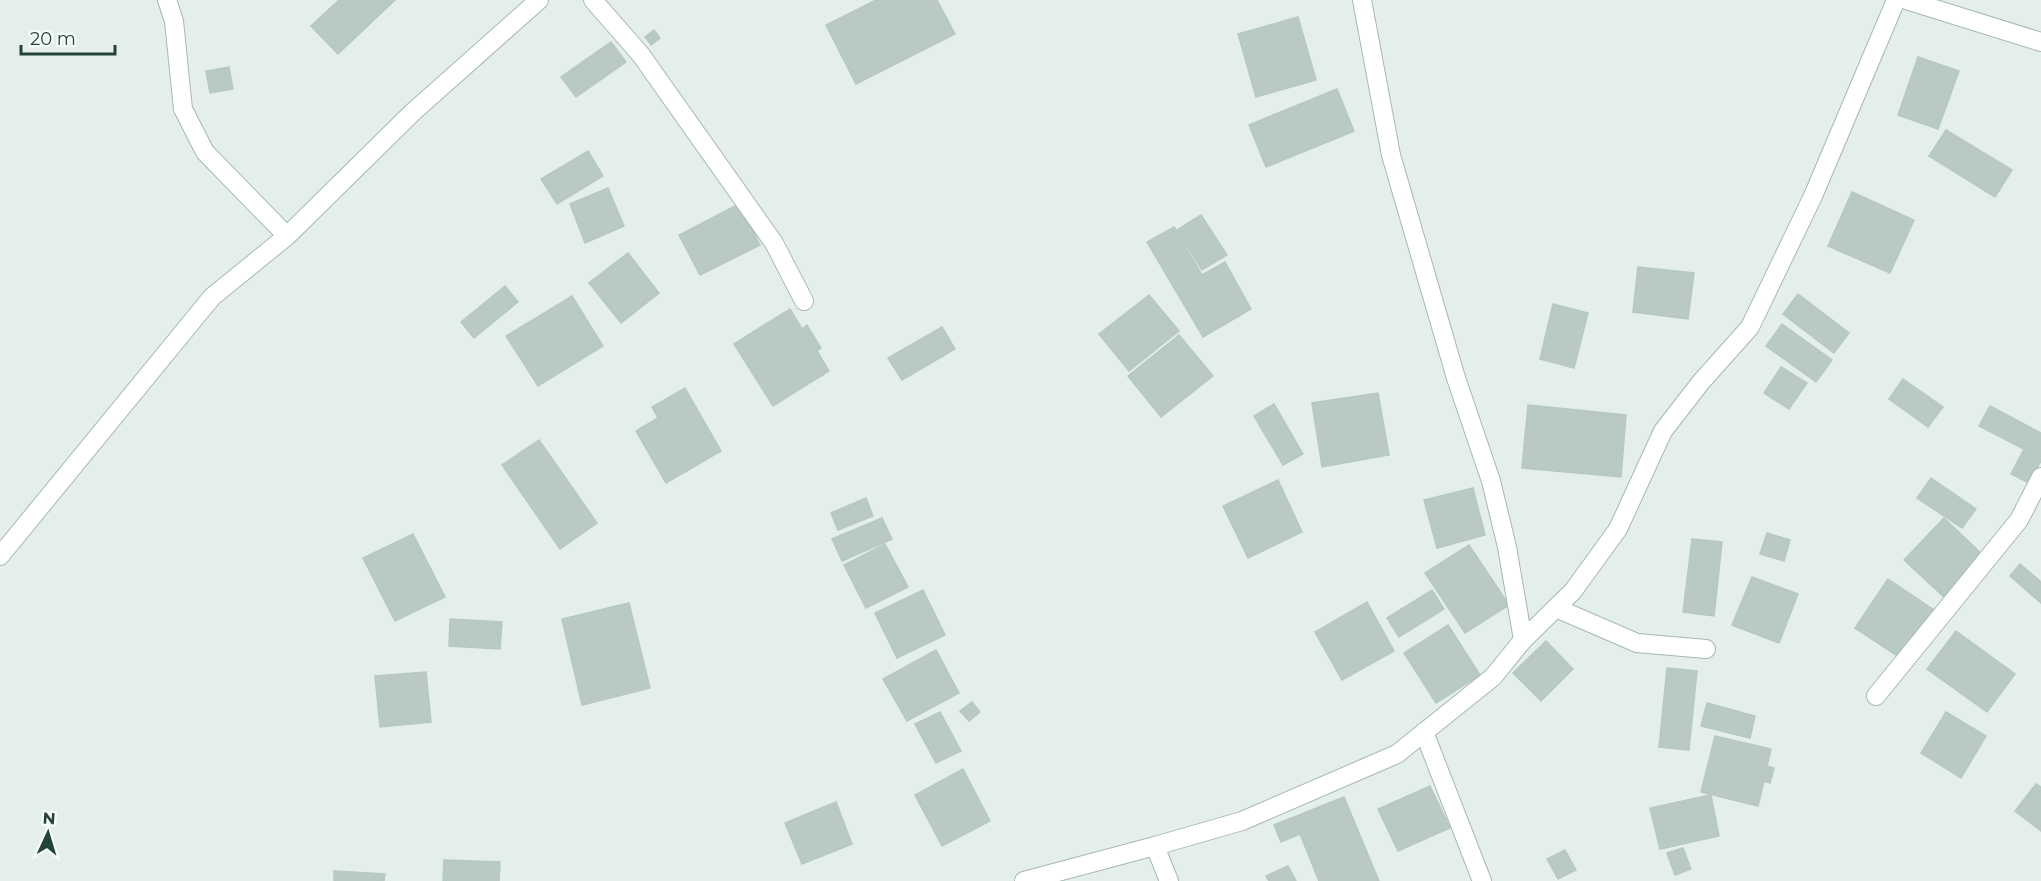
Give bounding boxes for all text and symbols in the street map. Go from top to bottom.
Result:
scale bar [21,18,116,56]
text: 20 m [30,28,76,50]
north arrow [18,803,78,863]
text: N [42,809,56,828]

